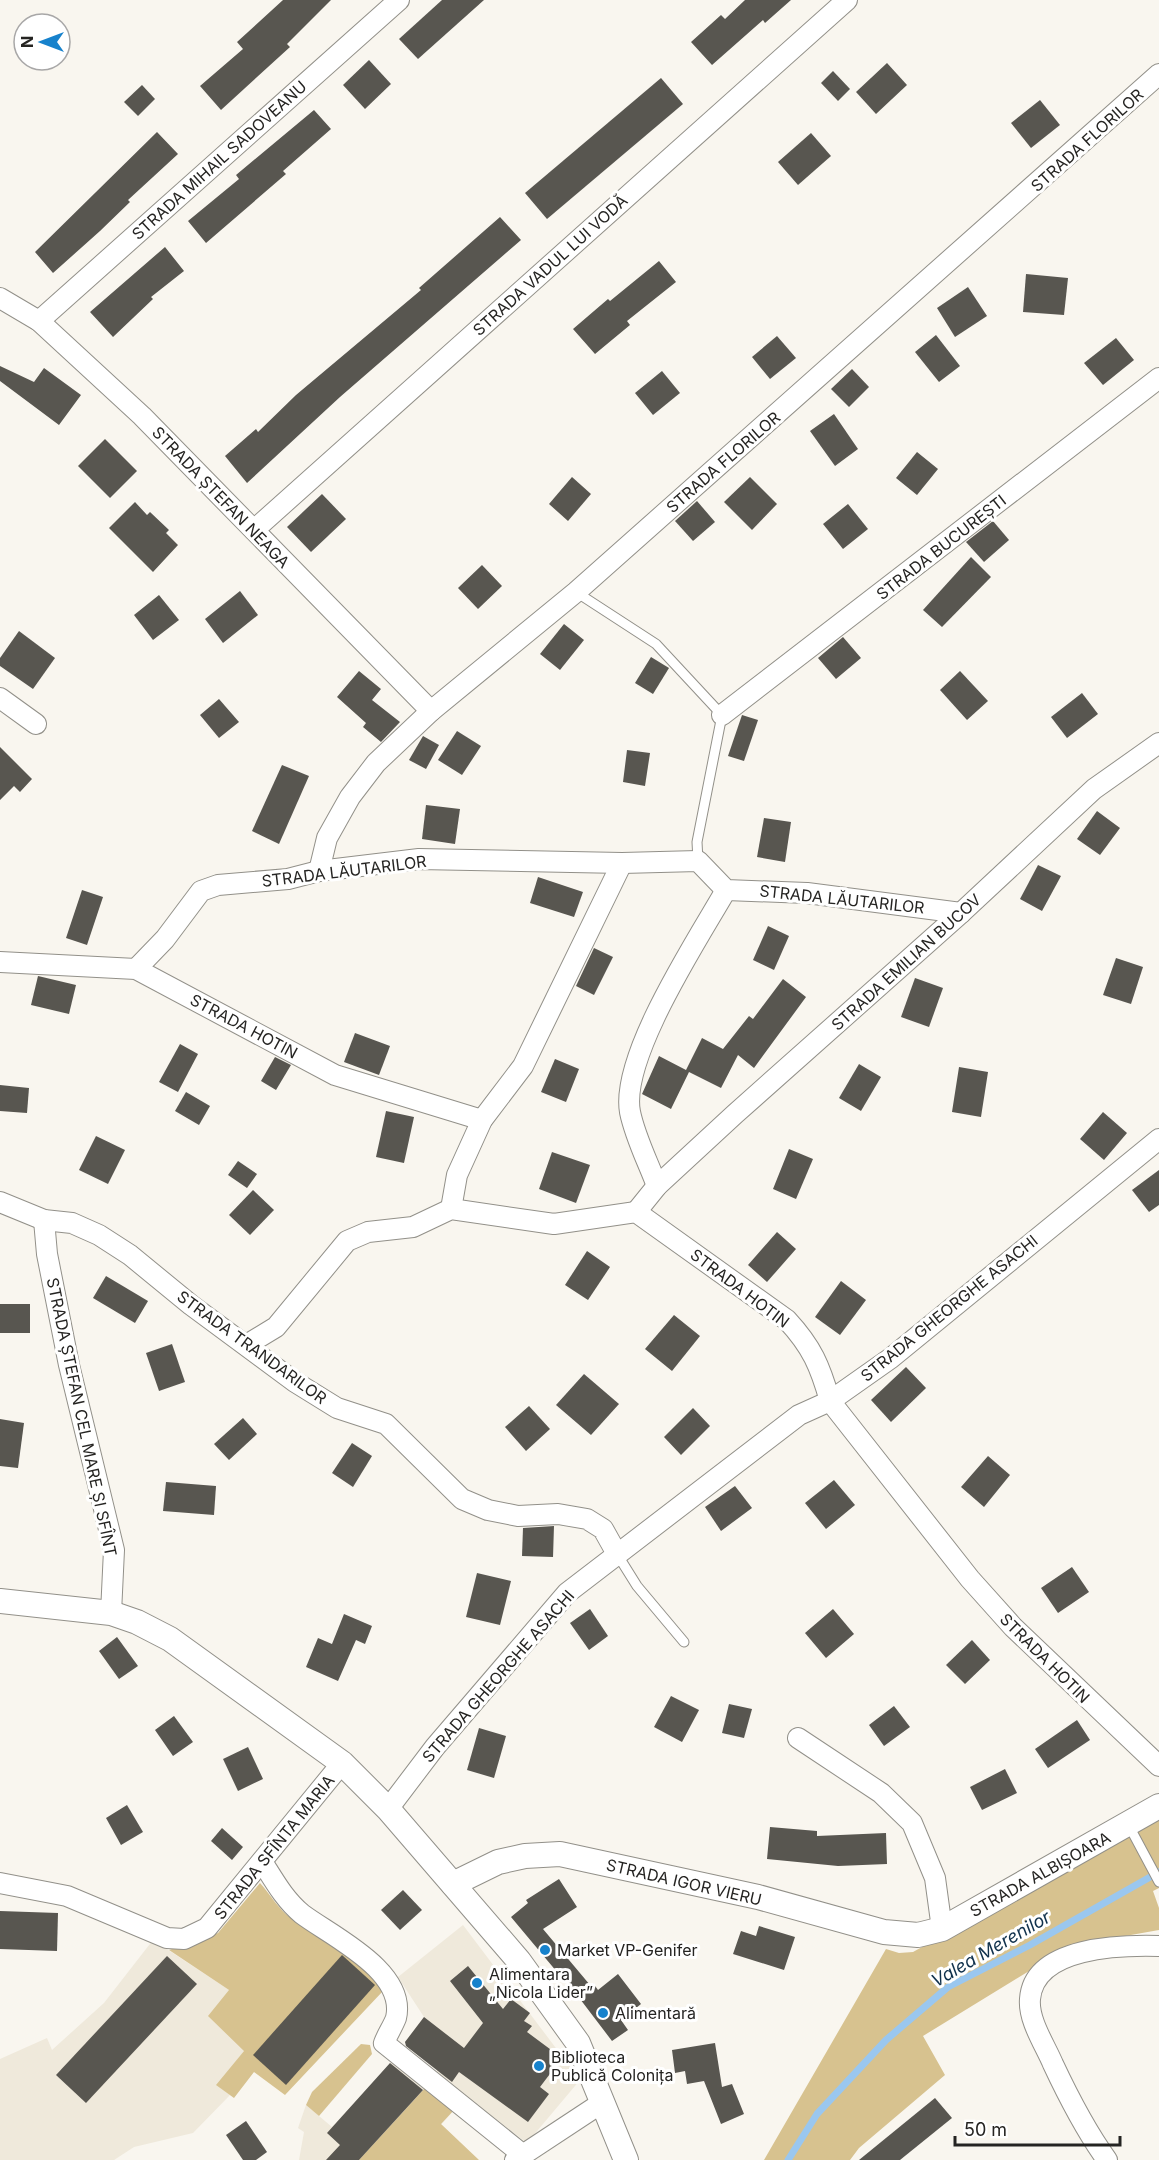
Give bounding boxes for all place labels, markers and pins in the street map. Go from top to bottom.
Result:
place label: Market VP-Genifer [557,1940,697,1960]
marker: Market VP-Genifer [538,1943,552,1957]
place label: Alimentara „Nicola Lider” [489,1964,593,2002]
marker: Alimentara „Nicola Lider” [470,1976,484,1990]
place label: Alimentară [615,2003,696,2023]
marker: Alimentară [596,2006,610,2020]
place label: Biblioteca Publică Colonița [551,2047,673,2085]
marker: Biblioteca Publică Colonița [532,2059,546,2073]

